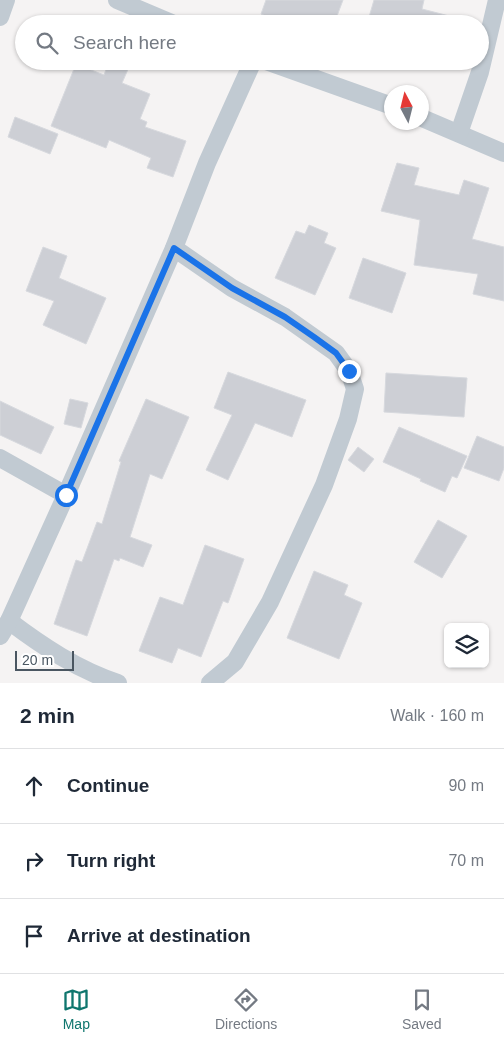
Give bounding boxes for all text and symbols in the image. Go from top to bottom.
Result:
search box [15,15,489,70]
icon: search [33,29,61,57]
text: Search here [73,32,177,53]
north arrow [384,85,429,130]
route end [338,360,361,383]
route start [55,484,78,507]
map controls [444,623,489,668]
button: layers [444,623,489,668]
scale bar [15,648,74,671]
text: 20 m [22,652,53,668]
text: 2 min [20,704,75,727]
text: Walk · 160 m [390,707,484,724]
icon: ahead [20,772,48,800]
text: Continue [67,775,149,796]
text: 90 m [448,777,484,794]
icon: right [20,847,48,875]
text: Turn right [67,850,155,871]
text: 70 m [448,852,484,869]
icon: arrive [20,922,48,950]
text: Arrive at destination [67,925,251,946]
tab: Map [62,986,90,1032]
tab: Directions [215,986,277,1032]
tab: Saved [402,986,442,1032]

